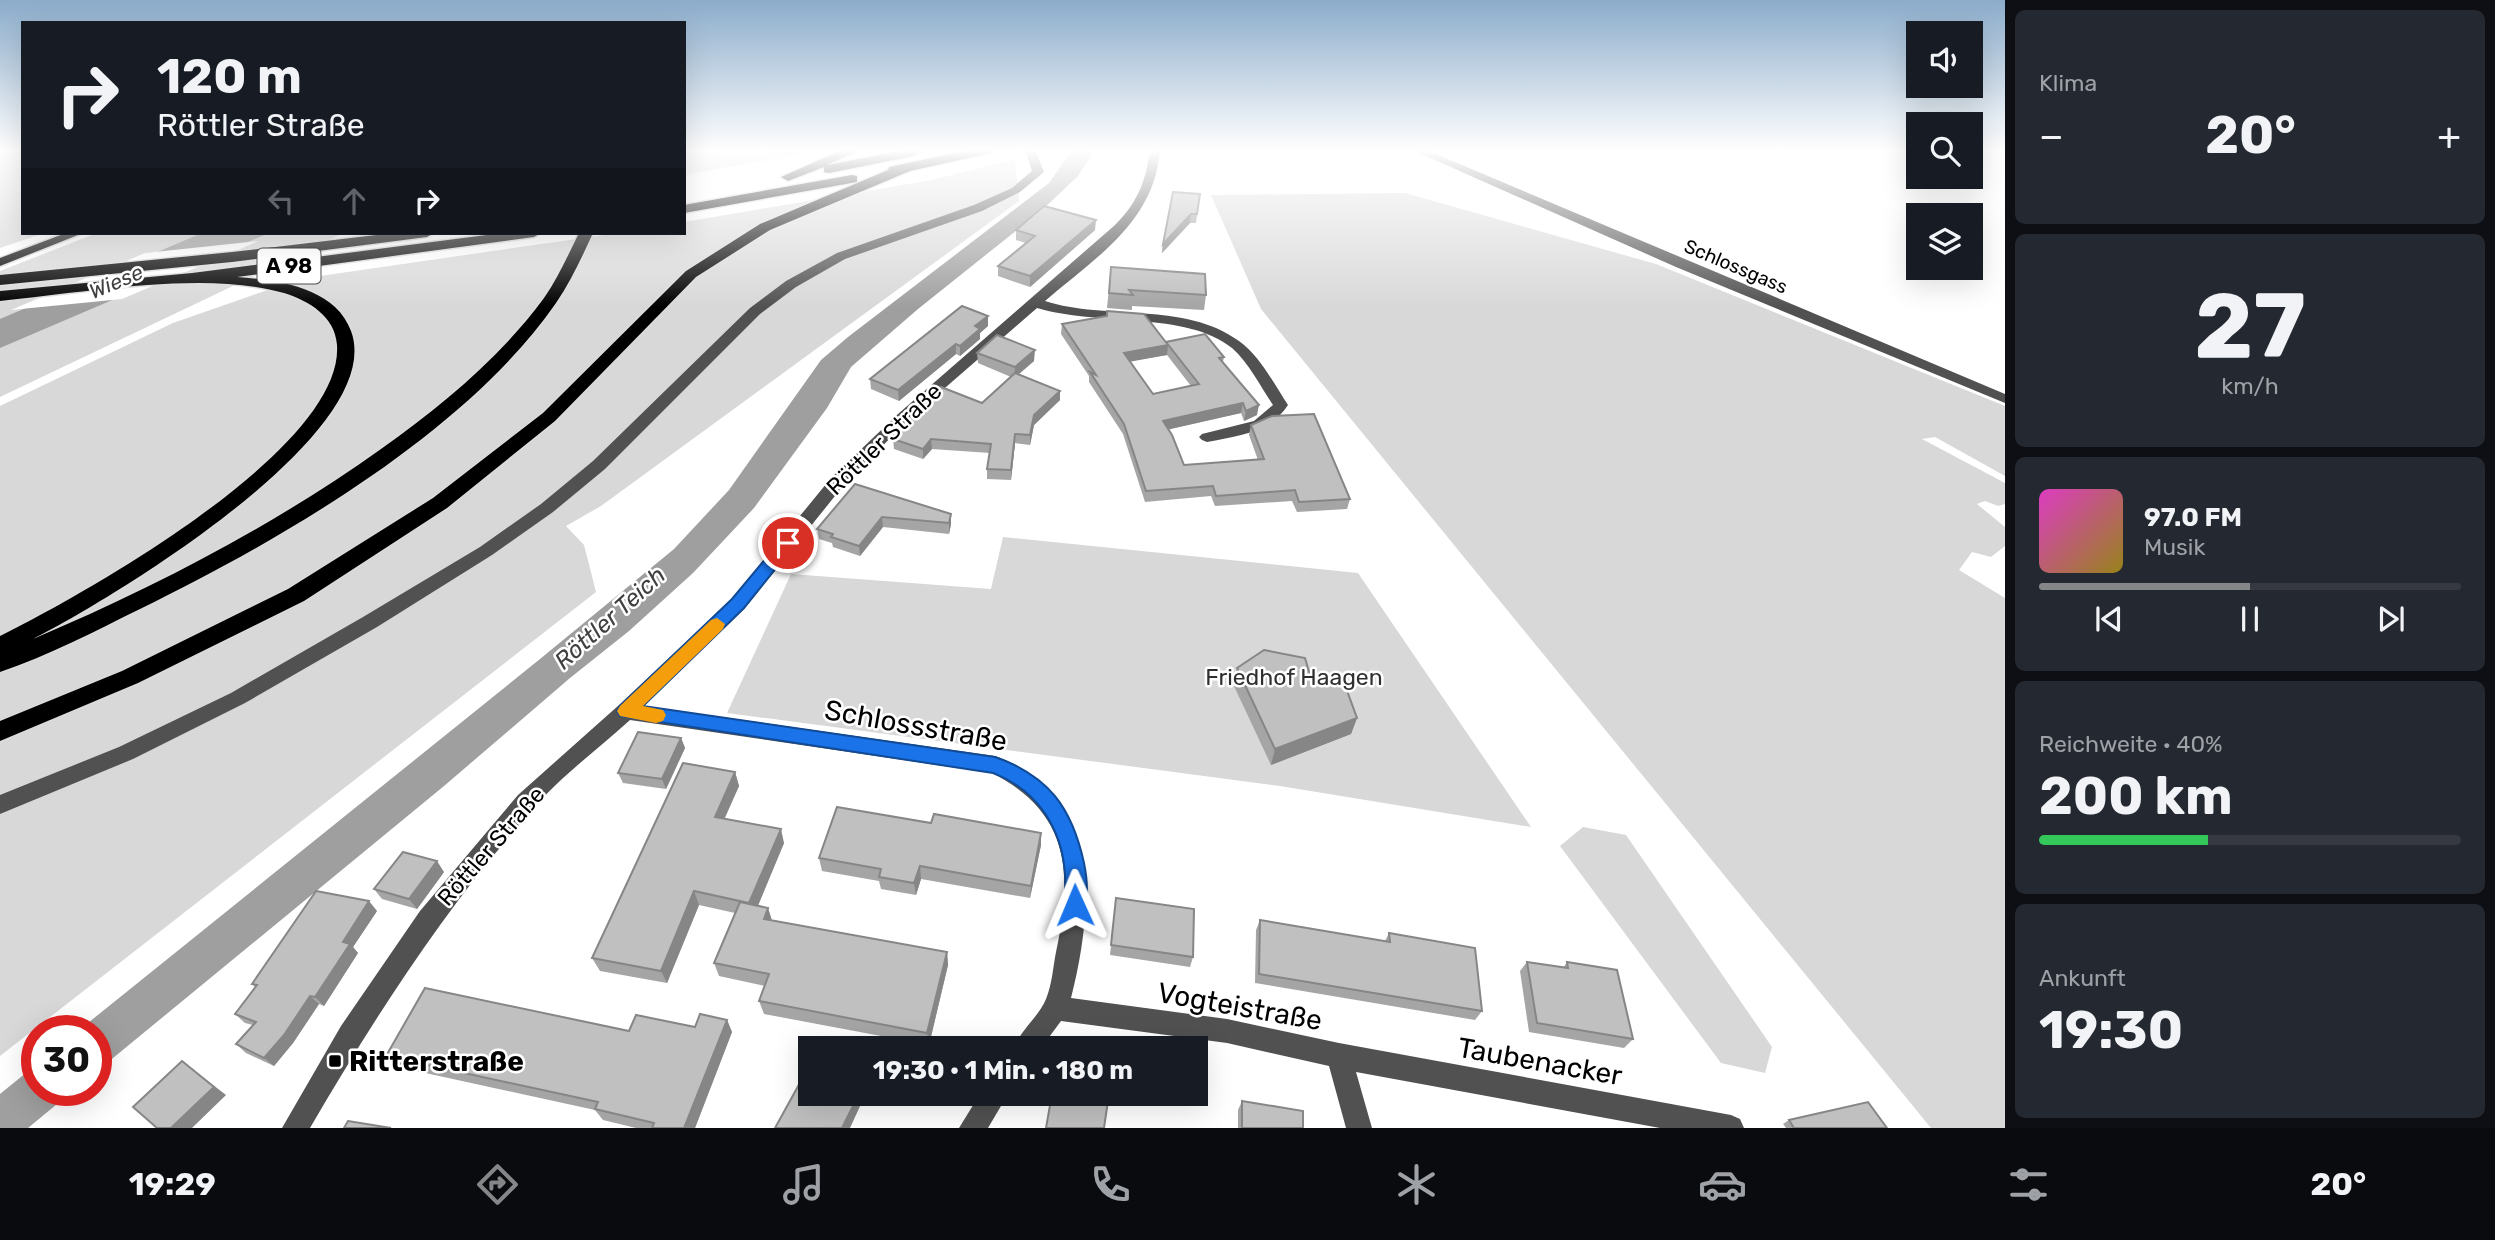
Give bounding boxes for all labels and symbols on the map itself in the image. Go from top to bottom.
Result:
street label: Schlossgass [1681,234,1791,299]
road number: A 98 [258,248,320,284]
water label: Wiese [85,259,147,304]
street label: Röttler Straße [821,377,947,501]
pin [758,513,818,573]
water label: Röttler Teich [549,561,671,675]
park label: Friedhof Haagen [1205,663,1383,691]
street label: Schlossstraße [822,693,1010,758]
street label: Röttler Straße [431,780,551,912]
position arrow [1038,868,1112,942]
street label: Vogteistraße [1155,976,1325,1037]
speed limit sign: 30 [21,1015,112,1106]
street label: Taubenacker [1455,1031,1625,1092]
place label: Ritterstraße [349,1045,524,1078]
marker: Ritterstraße [327,1053,343,1069]

